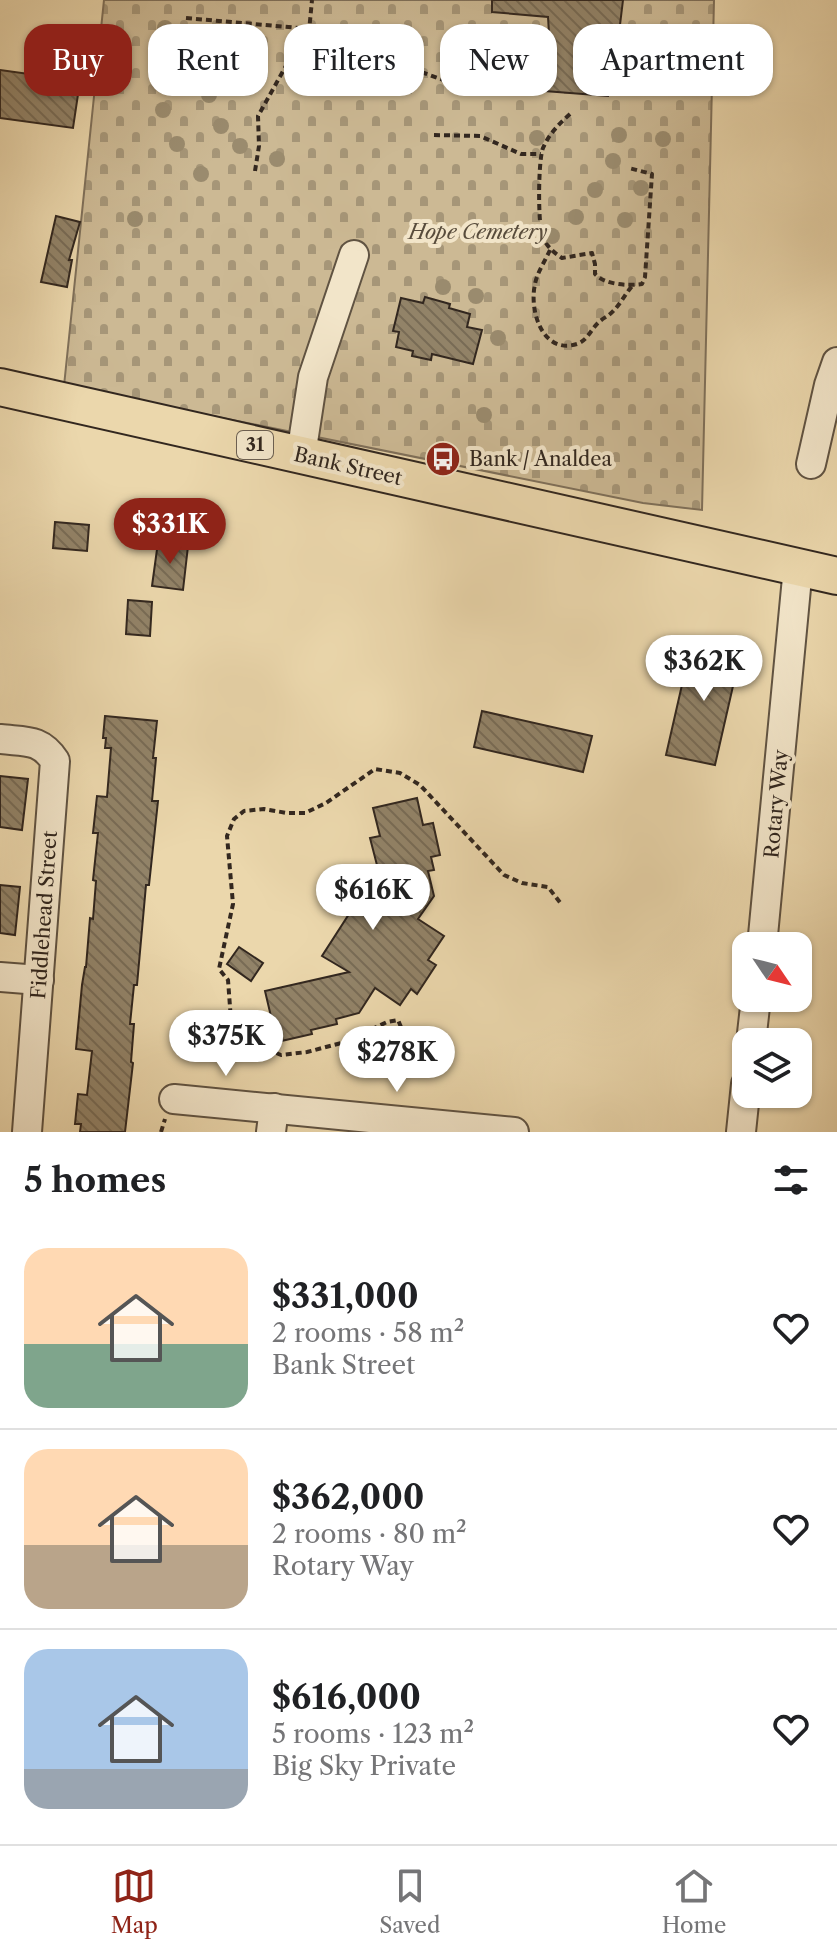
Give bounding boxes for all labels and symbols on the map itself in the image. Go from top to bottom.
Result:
park label: Hope Cemetery [406,220,548,244]
road number: 31 [237,431,273,459]
bus stop icon: Bank / Analdea [424,440,462,478]
street label: Bank Street [292,442,404,490]
place label: Bank / Analdea [469,447,612,471]
pin: $331K [114,498,226,566]
pin: $362K [648,635,760,703]
street label: Rotary Way [759,748,793,859]
street label: Fiddlehead Street [26,830,62,1000]
pin: $616K [317,864,429,932]
north arrow [732,932,812,1012]
pin: $375K [170,1010,282,1078]
pin: $278K [341,1026,453,1094]

